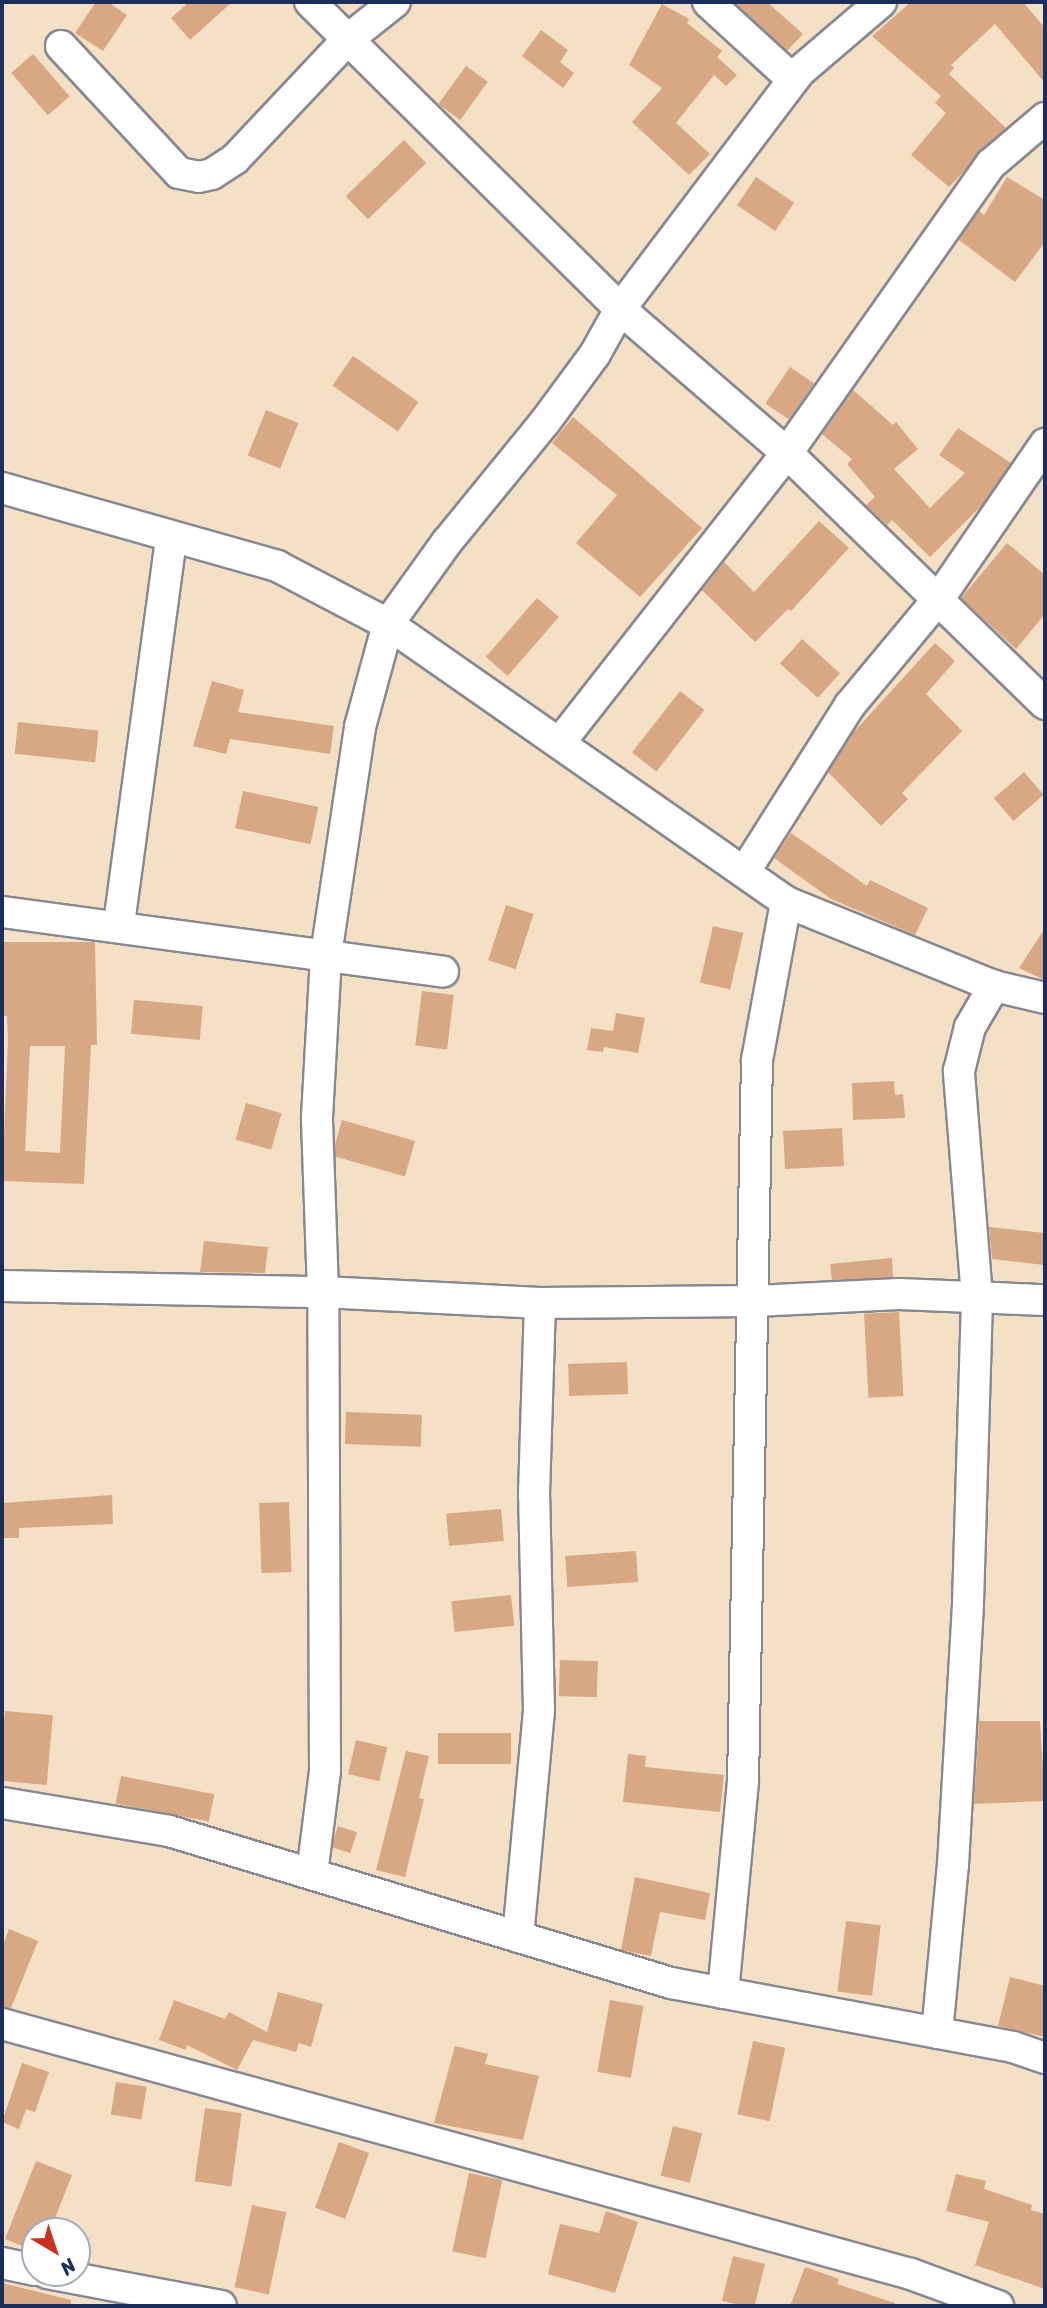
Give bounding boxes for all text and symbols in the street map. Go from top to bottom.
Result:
north arrow [21,2217,91,2287]
text: N [53,2250,84,2284]

